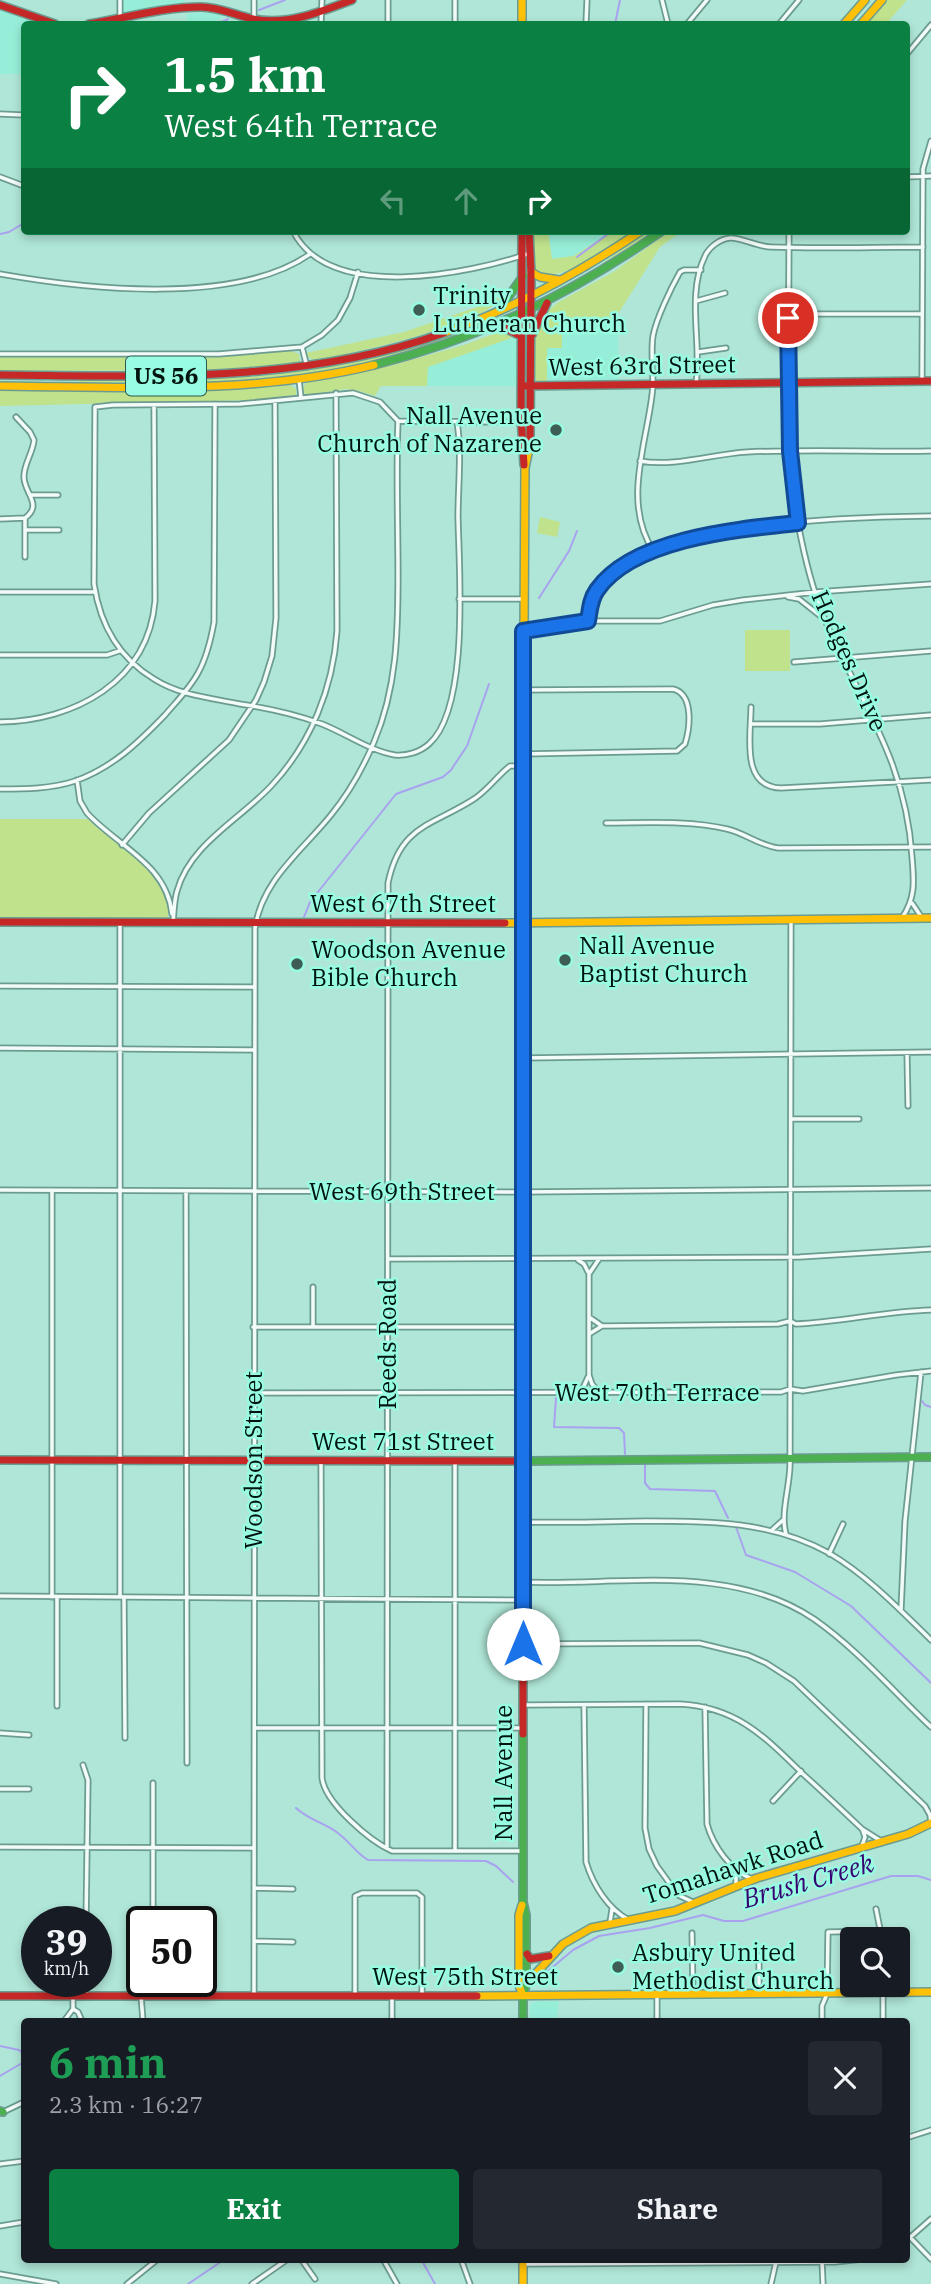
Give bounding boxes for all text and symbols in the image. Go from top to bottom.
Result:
text: 1.5 km [164,42,326,105]
icon: right [49,49,140,140]
text: West 64th Terrace [164,104,438,146]
icon: left [374,182,412,220]
icon: ahead [447,182,485,220]
icon: right [520,182,558,220]
place label: Trinity Lutheran Church [433,279,626,339]
pin [758,288,818,348]
icon: arrive [769,299,807,337]
marker: Trinity Lutheran Church [411,302,427,318]
street label: West 63rd Street [548,347,736,383]
road number: US 56 [126,356,206,396]
place label: Nall Avenue Church of Nazarene [317,399,542,459]
marker: Nall Avenue Church of Nazarene [548,422,564,438]
street label: Hodges Drive [805,585,895,736]
street label: West 67th Street [310,887,496,919]
place label: Nall Avenue Baptist Church [579,929,748,989]
place label: Woodson Avenue Bible Church [311,933,506,993]
marker: Nall Avenue Baptist Church [557,952,573,968]
marker: Woodson Avenue Bible Church [289,956,305,972]
street label: West 69th Street [309,1175,495,1207]
street label: Reeds Road [371,1279,403,1409]
street label: Woodson Street [237,1371,269,1549]
street label: West 70th Terrace [554,1376,760,1408]
street label: West 71st Street [312,1425,494,1457]
position arrow [486,1607,560,1681]
street label: Nall Avenue [487,1705,519,1841]
street label: Tomahawk Road [639,1823,827,1911]
water label: Brush Creek [737,1845,877,1915]
speed limit sign: 50 [126,1906,217,1997]
text: 39 [45,1919,88,1965]
map controls [840,1927,910,1997]
button: search [840,1927,910,1997]
place label: Asbury United Methodist Church [632,1936,834,1996]
text: km/h [44,1957,89,1980]
marker: Asbury United Methodist Church [610,1959,626,1975]
street label: West 75th Street [372,1960,558,1992]
text: 6 min [49,2035,167,2090]
button: close [808,2041,882,2115]
text: 2.3 km · 16:27 [49,2089,203,2119]
button: Exit [49,2169,459,2249]
button: Share [473,2169,882,2249]

